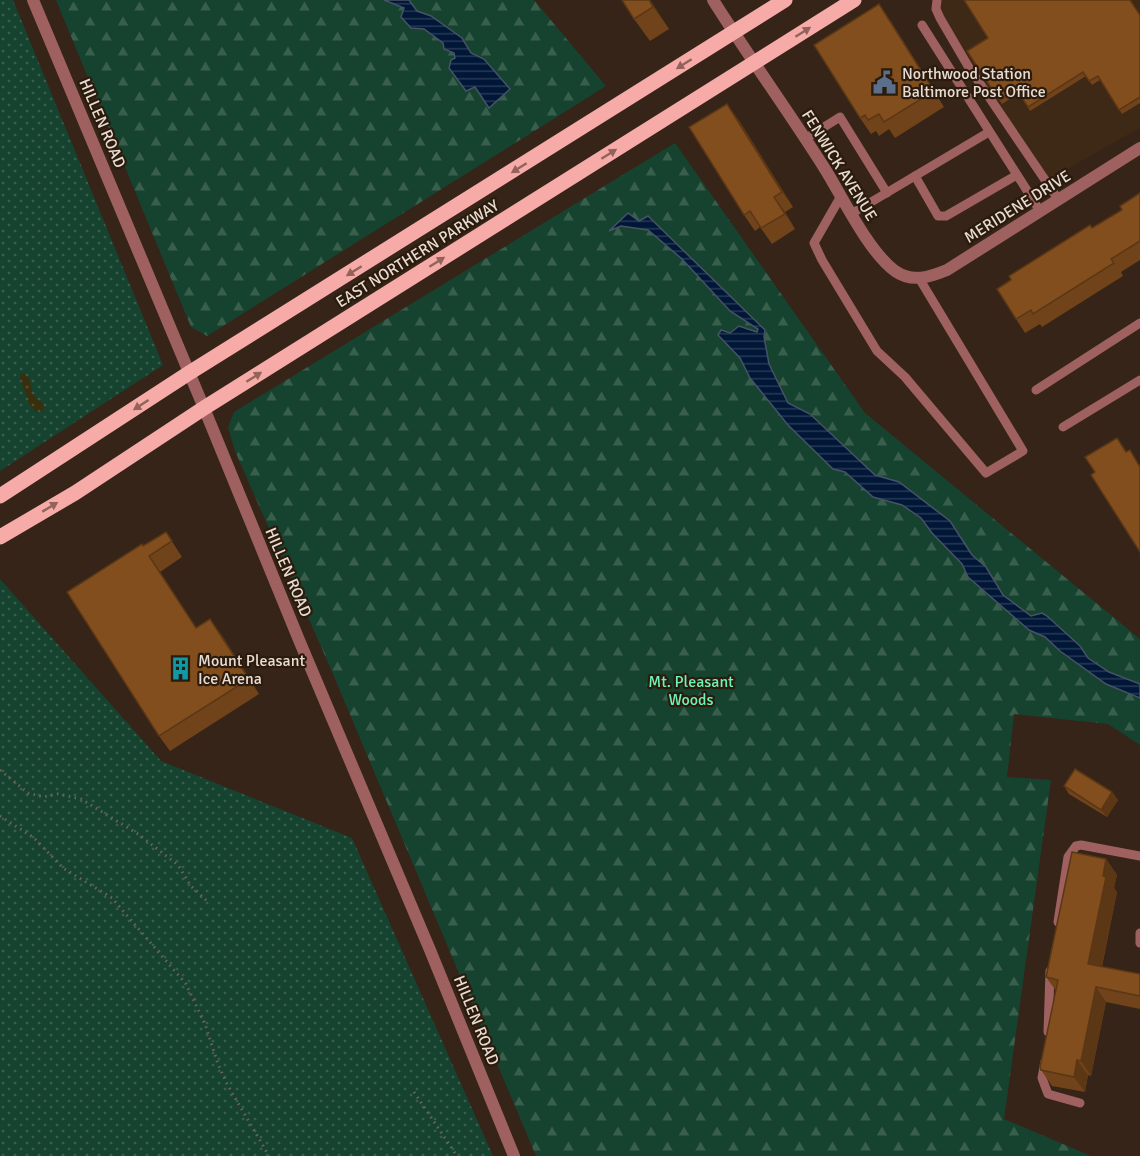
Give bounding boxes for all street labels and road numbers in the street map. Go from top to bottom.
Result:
street label: HILLEN ROAD [74,76,130,171]
street label: FENWICK AVENUE [797,106,881,225]
street label: MERIDENE DRIVE [960,166,1075,248]
street label: EAST NORTHERN PARKWAY [332,195,503,312]
street label: HILLEN ROAD [260,525,316,620]
street label: HILLEN ROAD [449,973,503,1068]

